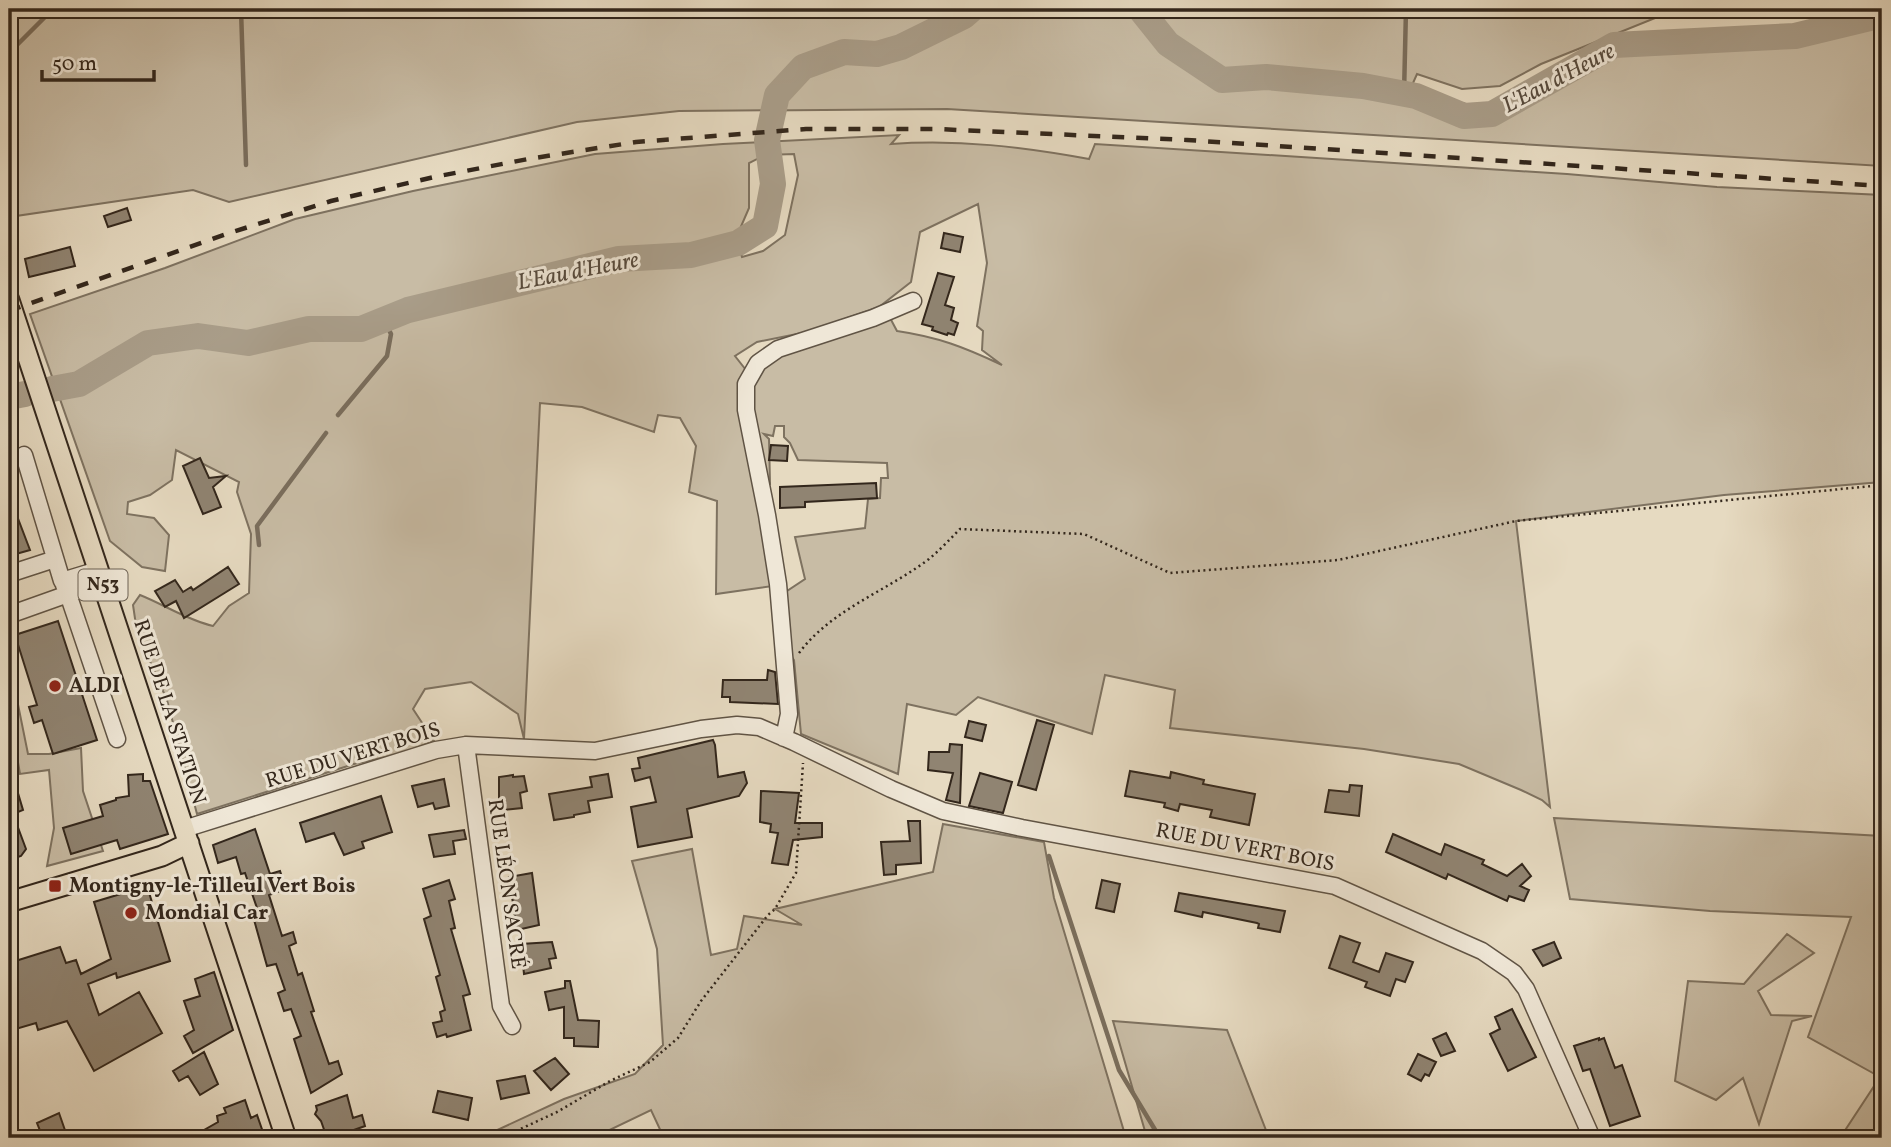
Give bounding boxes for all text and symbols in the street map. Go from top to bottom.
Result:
water label: L'Eau d'Heure [1497,36,1621,122]
scale bar [42,38,154,82]
text: 50 m [52,50,97,79]
water label: L'Eau d'Heure [515,244,642,299]
road number: N53 [78,570,128,600]
street label: RUE DE LA STATION [125,616,213,808]
place label: ALDI [69,672,120,701]
marker: ALDI [47,678,63,694]
street label: RUE DU VERT BOIS [262,716,444,796]
street label: RUE LÉON SACRÉ [480,797,532,971]
street label: RUE DU VERT BOIS [1153,816,1337,880]
place label: Montigny-le-Tilleul Vert Bois [69,872,355,901]
marker: Montigny-le-Tilleul Vert Bois [47,878,63,894]
place label: Mondial Car [145,899,268,928]
marker: Mondial Car [123,905,139,921]

